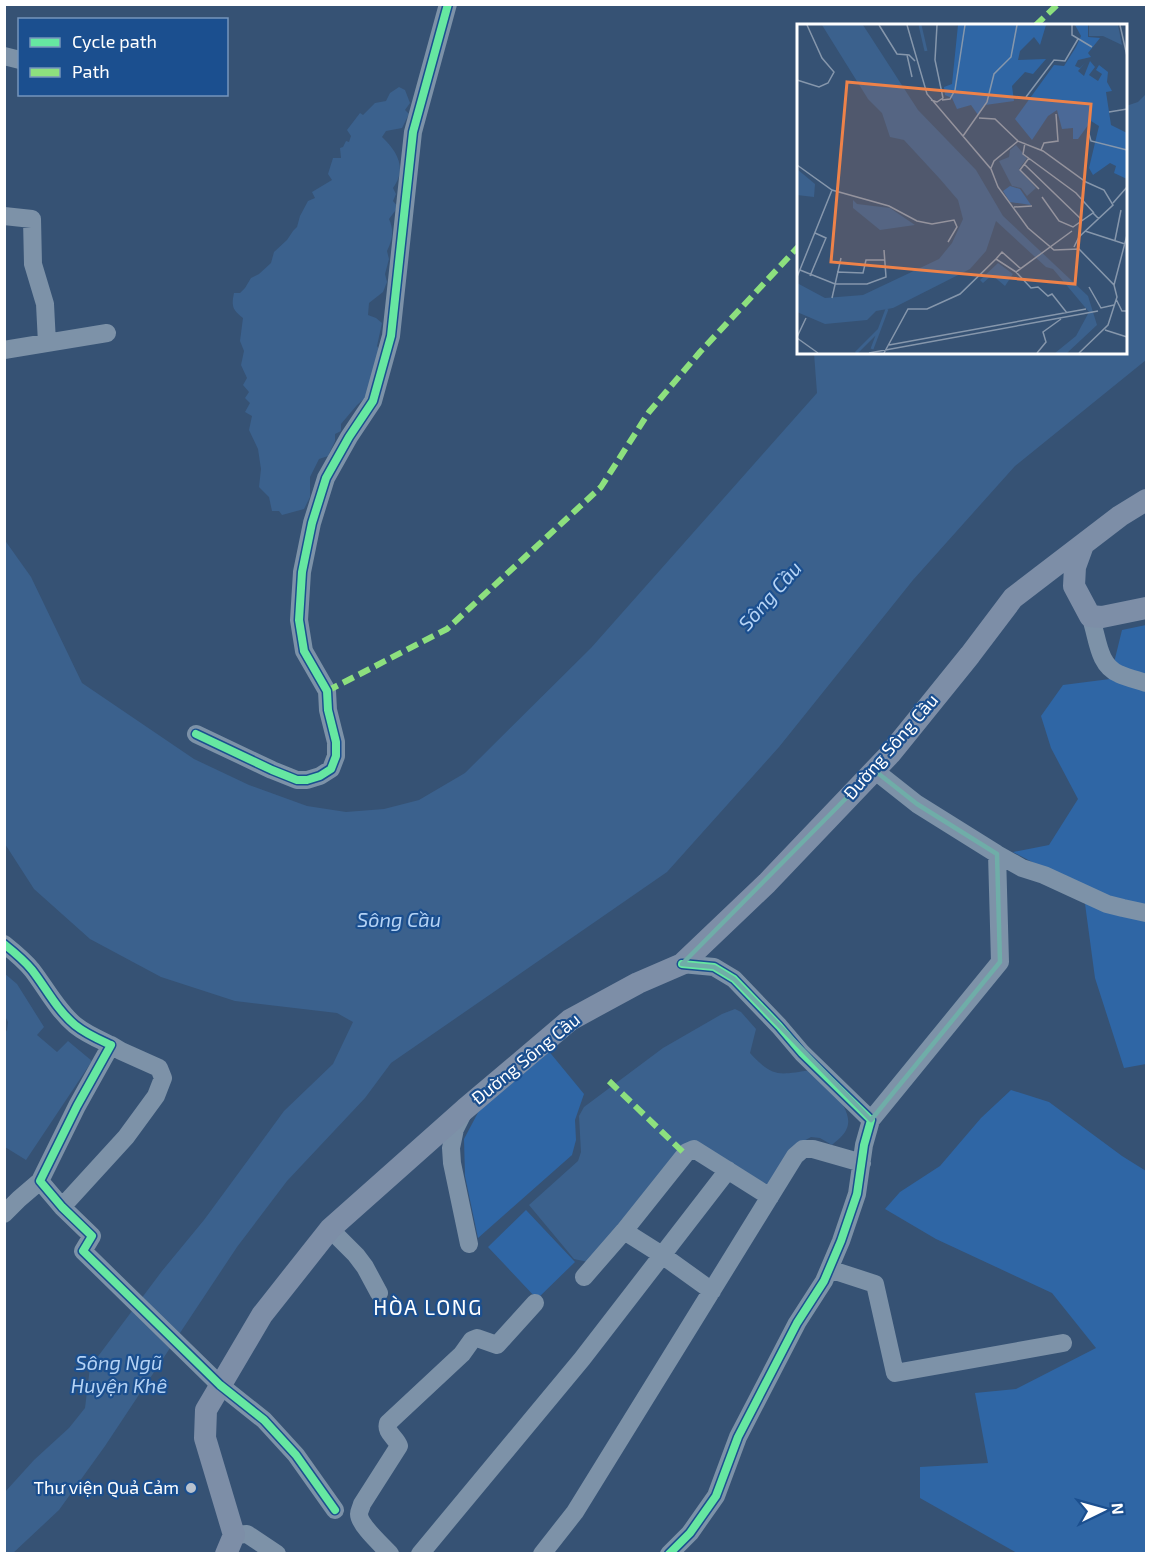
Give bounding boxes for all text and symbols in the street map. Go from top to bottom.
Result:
legend [18,18,228,96]
inset map [797,24,1127,354]
text: Cycle path [72,30,157,52]
text: Path [72,60,110,82]
water label: Sông Cầu [733,556,806,635]
street label: Đường Sông Cầu [838,689,942,804]
water label: Sông Cầu [357,907,441,931]
street label: Đường Sông Cầu [467,1008,584,1109]
district label: HÒA LONG [373,1294,483,1319]
water label: Sông Ngũ Huyện Khê [71,1350,167,1398]
place label: Thư viện Quả Cảm [33,1476,179,1498]
north arrow [1073,1480,1133,1540]
marker: Thư viện Quả Cảm [184,1481,198,1495]
text: N [1108,1502,1128,1515]

